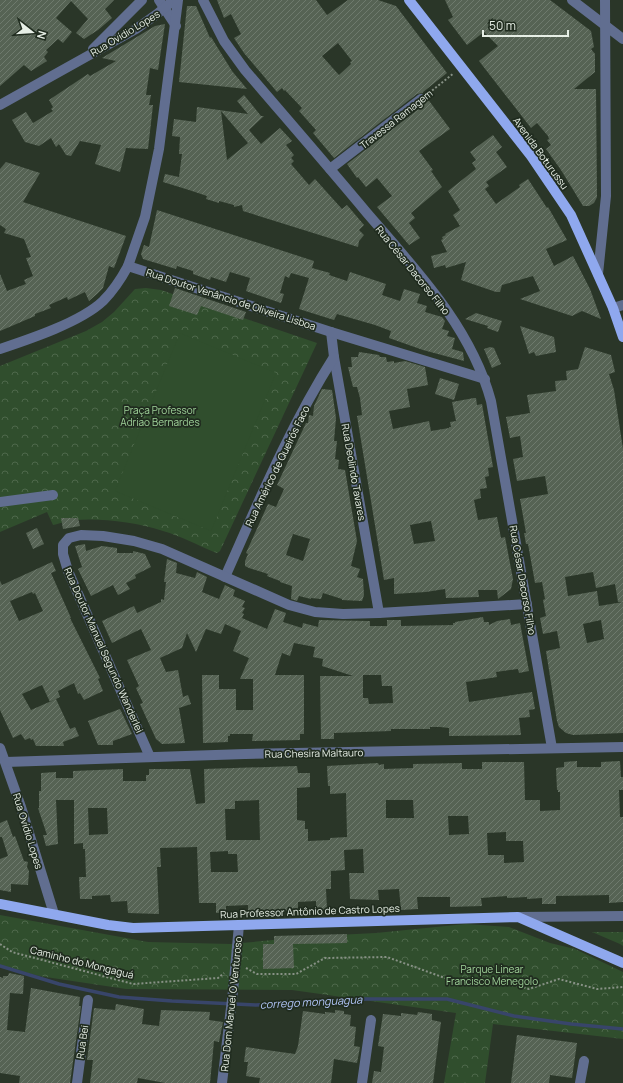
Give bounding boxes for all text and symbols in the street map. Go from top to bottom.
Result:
street label: Rua Ovídio Lopes [88,7,162,59]
north arrow [12,12,52,52]
scale bar [483,12,568,38]
text: 50 m [489,17,516,34]
text: N [34,29,50,41]
street label: Travessa Ramagem [357,86,435,152]
street label: Avenida Boturussu [510,114,572,192]
street label: Rua César Dacorso Filho [373,222,453,318]
street label: Rua Doutor Venâncio de Oliveira Lisboa [144,265,318,333]
park label: Praça Professor Adriao Bernardes [120,403,200,429]
street label: Rua Américo de Queirós Faco [242,403,313,529]
street label: Rua Deolindo Tavares [339,422,369,522]
street label: Rua César Dacorso Filho [506,524,540,636]
street label: Rua Doutor Manuel Segundo Wanderlei [61,565,147,735]
street label: Rua Chesira Maltauro [265,745,363,761]
street label: Rua Ovídio Lopes [10,791,46,871]
street label: Rua Professor Antônio de Castro Lopes [220,901,400,921]
street label: Rua Dom Manuel O Venturoso [217,936,245,1072]
street label: Caminho do Mongaguá [29,942,135,982]
park label: Parque Linear Francisco Menegolo [446,962,538,988]
water label: corrego monguagua [259,991,363,1012]
street label: Rua Bei [73,1024,91,1060]

